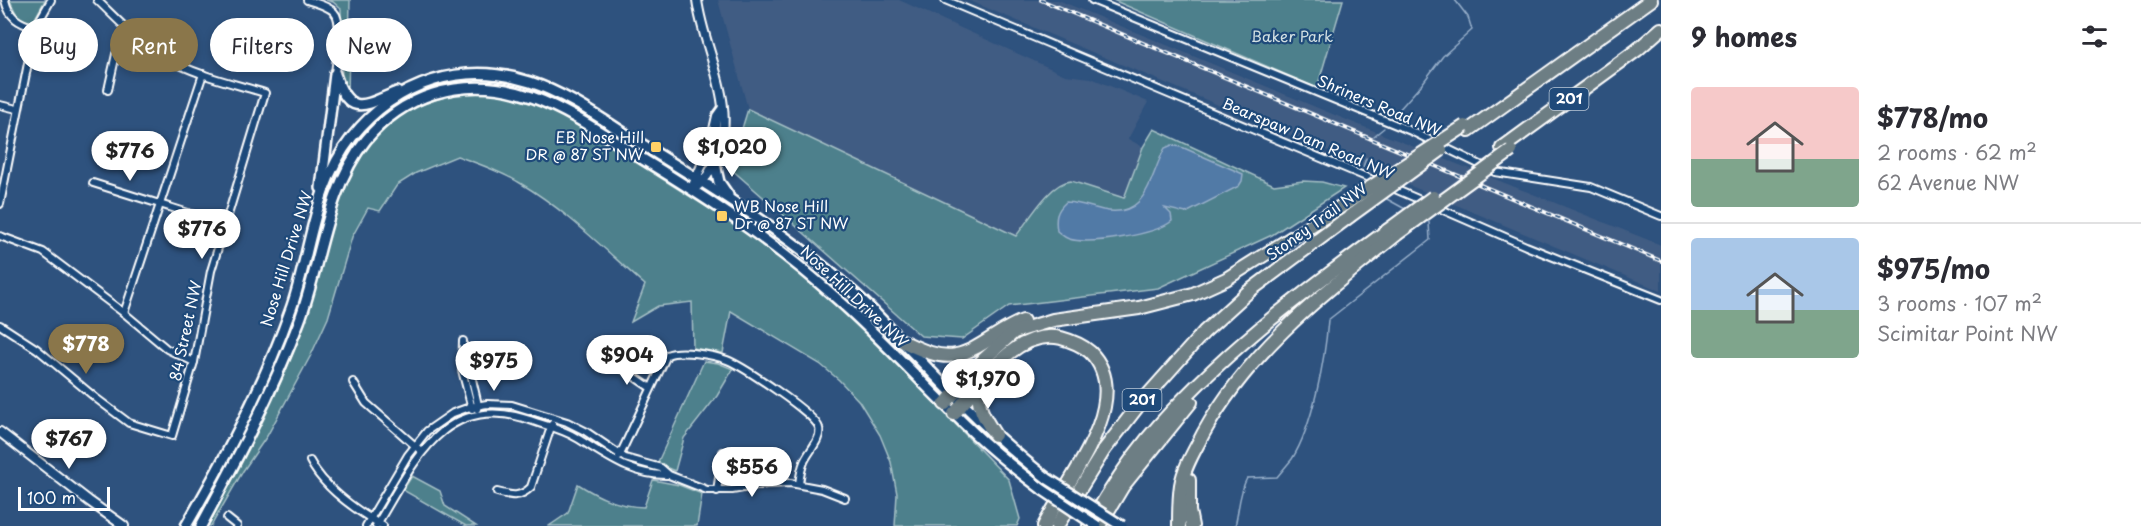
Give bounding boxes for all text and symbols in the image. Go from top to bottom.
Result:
text: 9 homes [1691,17,1797,56]
chip: Buy [18,18,98,72]
chip: Rent [110,18,198,72]
chip: Filters [210,18,314,72]
chip: New [326,18,412,72]
icon: filters [2078,20,2111,53]
park label: Baker Park [1251,24,1333,47]
street label: Shriners Road NW [1314,68,1446,141]
road number: 201 [1550,88,1588,110]
street label: Bearspaw Dam Road NW [1219,91,1398,184]
text: $778/mo [1877,98,1988,137]
icon: home [1739,111,1811,183]
place label: EB Nose Hill DR @ 87 ST NW [525,125,644,165]
pin: $1,020 [683,127,781,178]
pin: $776 [94,131,166,182]
text: $1,020 [697,131,767,161]
text: $776 [105,135,155,165]
text: 2 rooms · 62 m² [1877,137,2037,167]
marker: EB Nose Hill DR @ 87 ST NW [649,140,663,154]
text: 62 Avenue NW [1877,167,2019,197]
street label: Stoney Trail NW [1261,176,1372,265]
street label: Nose Hill Drive NW [254,188,317,329]
place label: WB Nose Hill Dr @ 87 ST NW [734,194,848,234]
pin: $776 [166,209,238,260]
marker: WB Nose Hill Dr @ 87 ST NW [715,209,729,223]
text: $776 [177,213,227,243]
street label: Nose Hill Drive NW [796,239,914,352]
text: $975/mo [1877,249,1990,288]
icon: home [1739,262,1811,334]
street label: 84 Street NW [163,278,206,383]
text: 3 rooms · 107 m² [1877,288,2042,318]
text: Scimitar Point NW [1877,318,2058,348]
pin: $778 [50,324,122,375]
text: $778 [62,328,110,358]
pin: $904 [591,335,663,386]
text: $904 [600,339,654,369]
pin: $975 [458,341,530,392]
text: $975 [469,345,519,375]
pin: $1,970 [939,359,1037,410]
text: $1,970 [956,363,1021,393]
road number: 201 [1122,389,1162,411]
pin: $767 [33,419,105,470]
text: $767 [45,423,93,453]
pin: $556 [716,447,788,498]
text: $556 [726,451,778,481]
scale bar [18,484,110,512]
text: 100 m [27,485,76,509]

